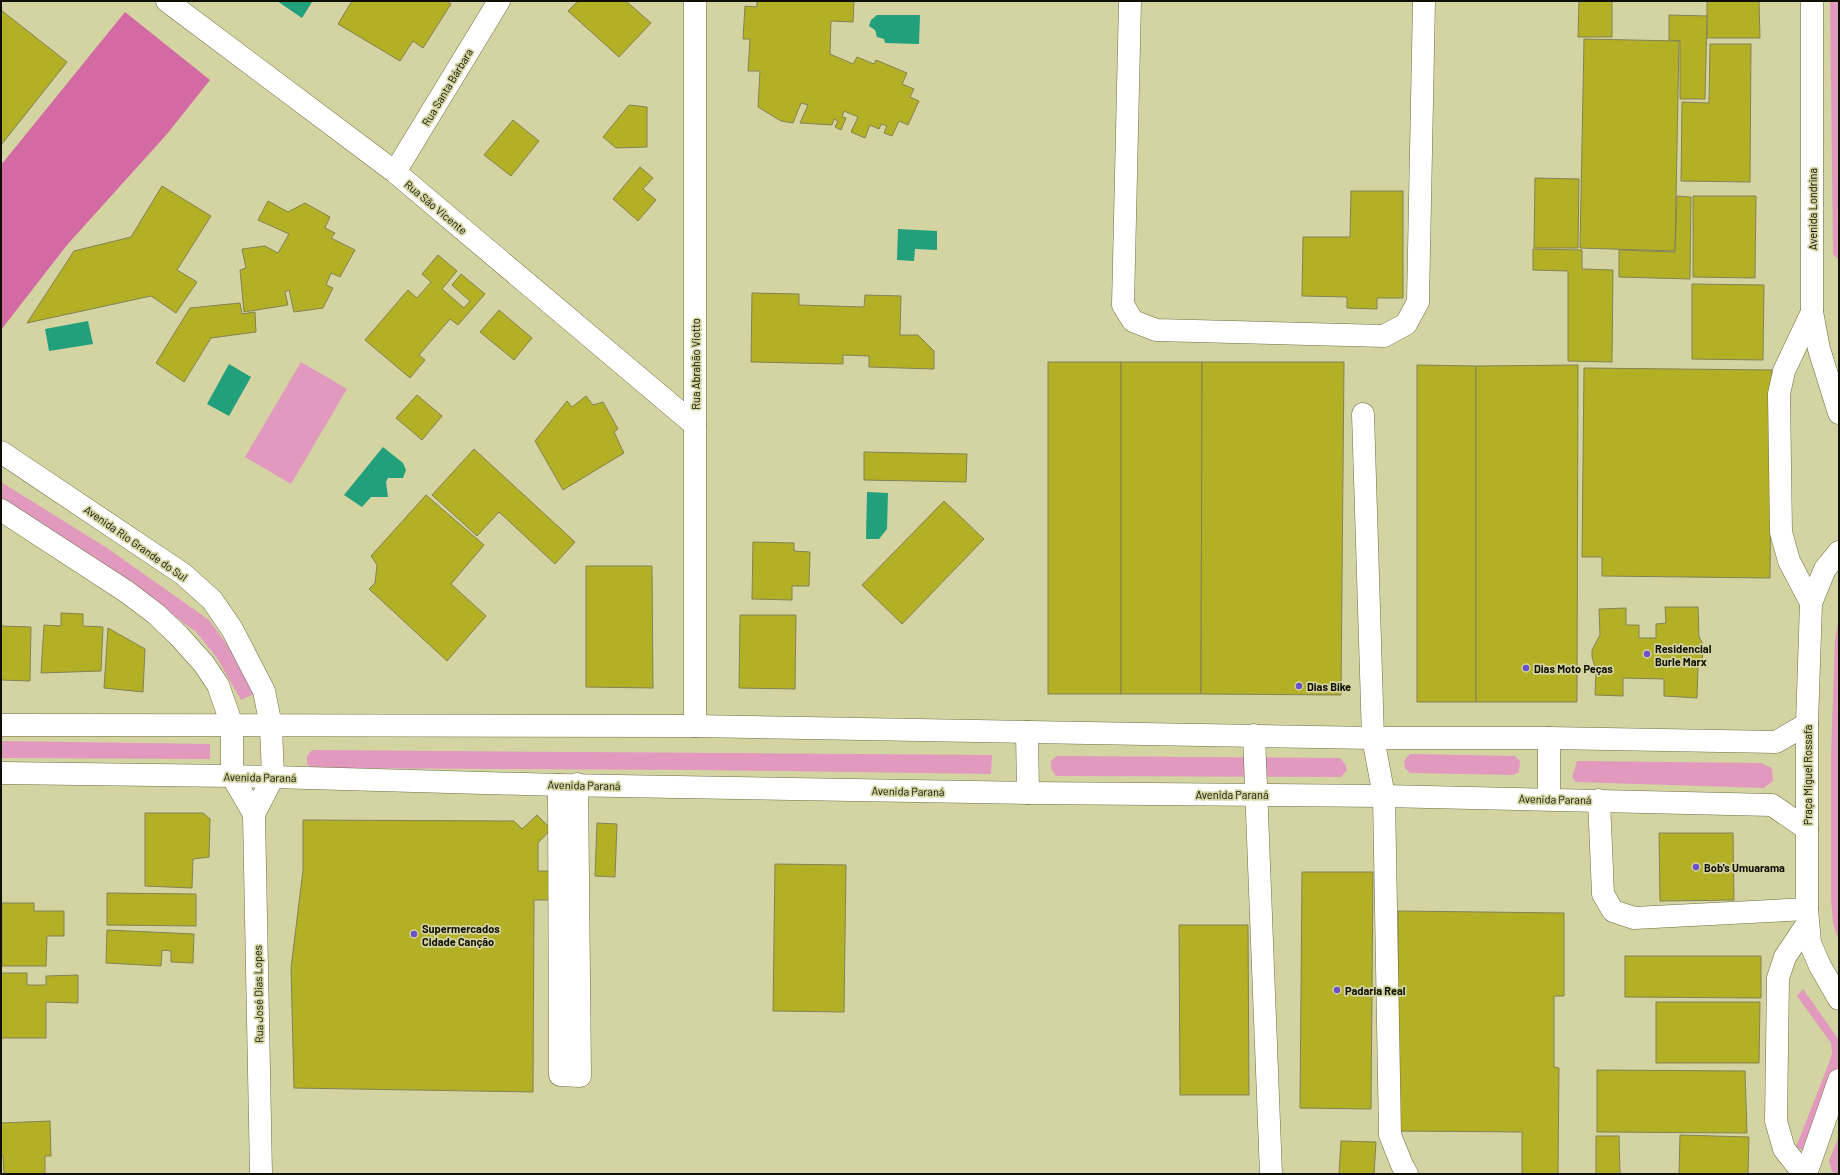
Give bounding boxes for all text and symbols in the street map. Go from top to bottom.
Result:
street label: Rua Santa Bárbara [419,46,475,128]
street label: Avenida Londrina [1806,168,1819,250]
street label: Rua São Vicente [402,177,470,237]
street label: Rua Abrahão Viotto [689,318,702,410]
street label: Avenida Rio Grande do Sul [82,502,190,584]
place label: Residencial Burle Marx [1655,642,1712,668]
marker: Residencial Burle Marx [1642,649,1652,659]
place label: Dias Moto Peças [1534,662,1613,675]
marker: Dias Moto Peças [1521,663,1531,673]
place label: Dias Bike [1307,680,1351,693]
marker: Dias Bike [1294,681,1304,691]
street label: Praça Miguel Rossafa [1801,725,1814,825]
street label: Avenida Paraná [223,770,297,784]
street label: Avenida Paraná [547,778,621,792]
street label: Avenida Paraná [871,784,945,798]
street label: Avenida Paraná [1195,788,1269,801]
street label: Avenida Paraná [1518,792,1592,806]
place label: Bob's Umuarama [1704,861,1785,874]
marker: Bob's Umuarama [1691,862,1701,872]
place label: Supermercados Cidade Canção [422,922,500,948]
marker: Supermercados Cidade Canção [409,929,419,939]
street label: Rua José Dias Lopes [251,945,265,1043]
place label: Padaria Real [1345,984,1406,997]
marker: Padaria Real [1332,985,1342,995]

